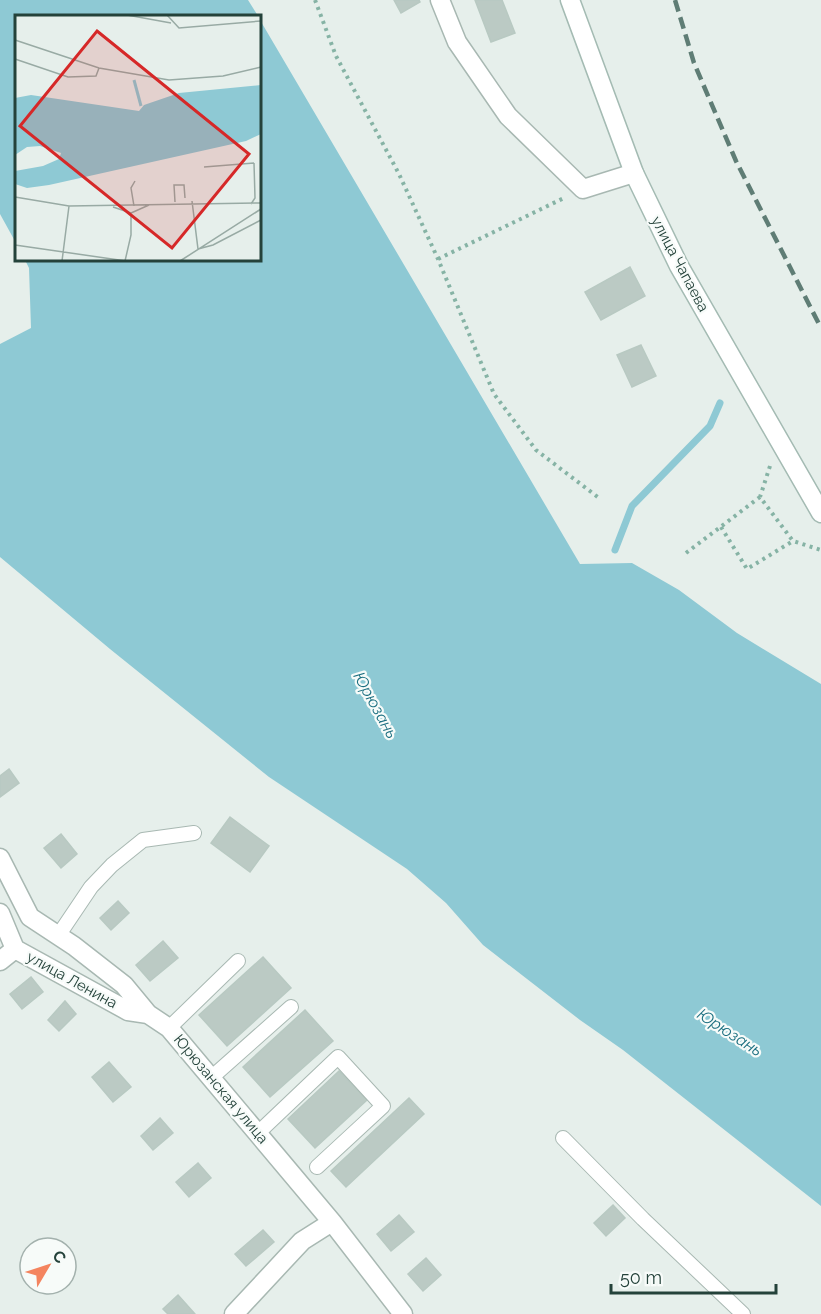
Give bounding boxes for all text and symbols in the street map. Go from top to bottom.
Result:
inset map [15,15,261,261]
street label: улица Чапаева [647,213,713,315]
water label: Юрюзань [349,669,402,742]
street label: улица Ленина [24,948,120,1012]
water label: Юрюзань [694,1004,766,1060]
street label: Юрюзанская улица [170,1031,272,1147]
north arrow [18,1236,78,1296]
text: С [48,1247,70,1267]
scale bar [611,1257,776,1295]
text: 50 m [620,1267,662,1288]

